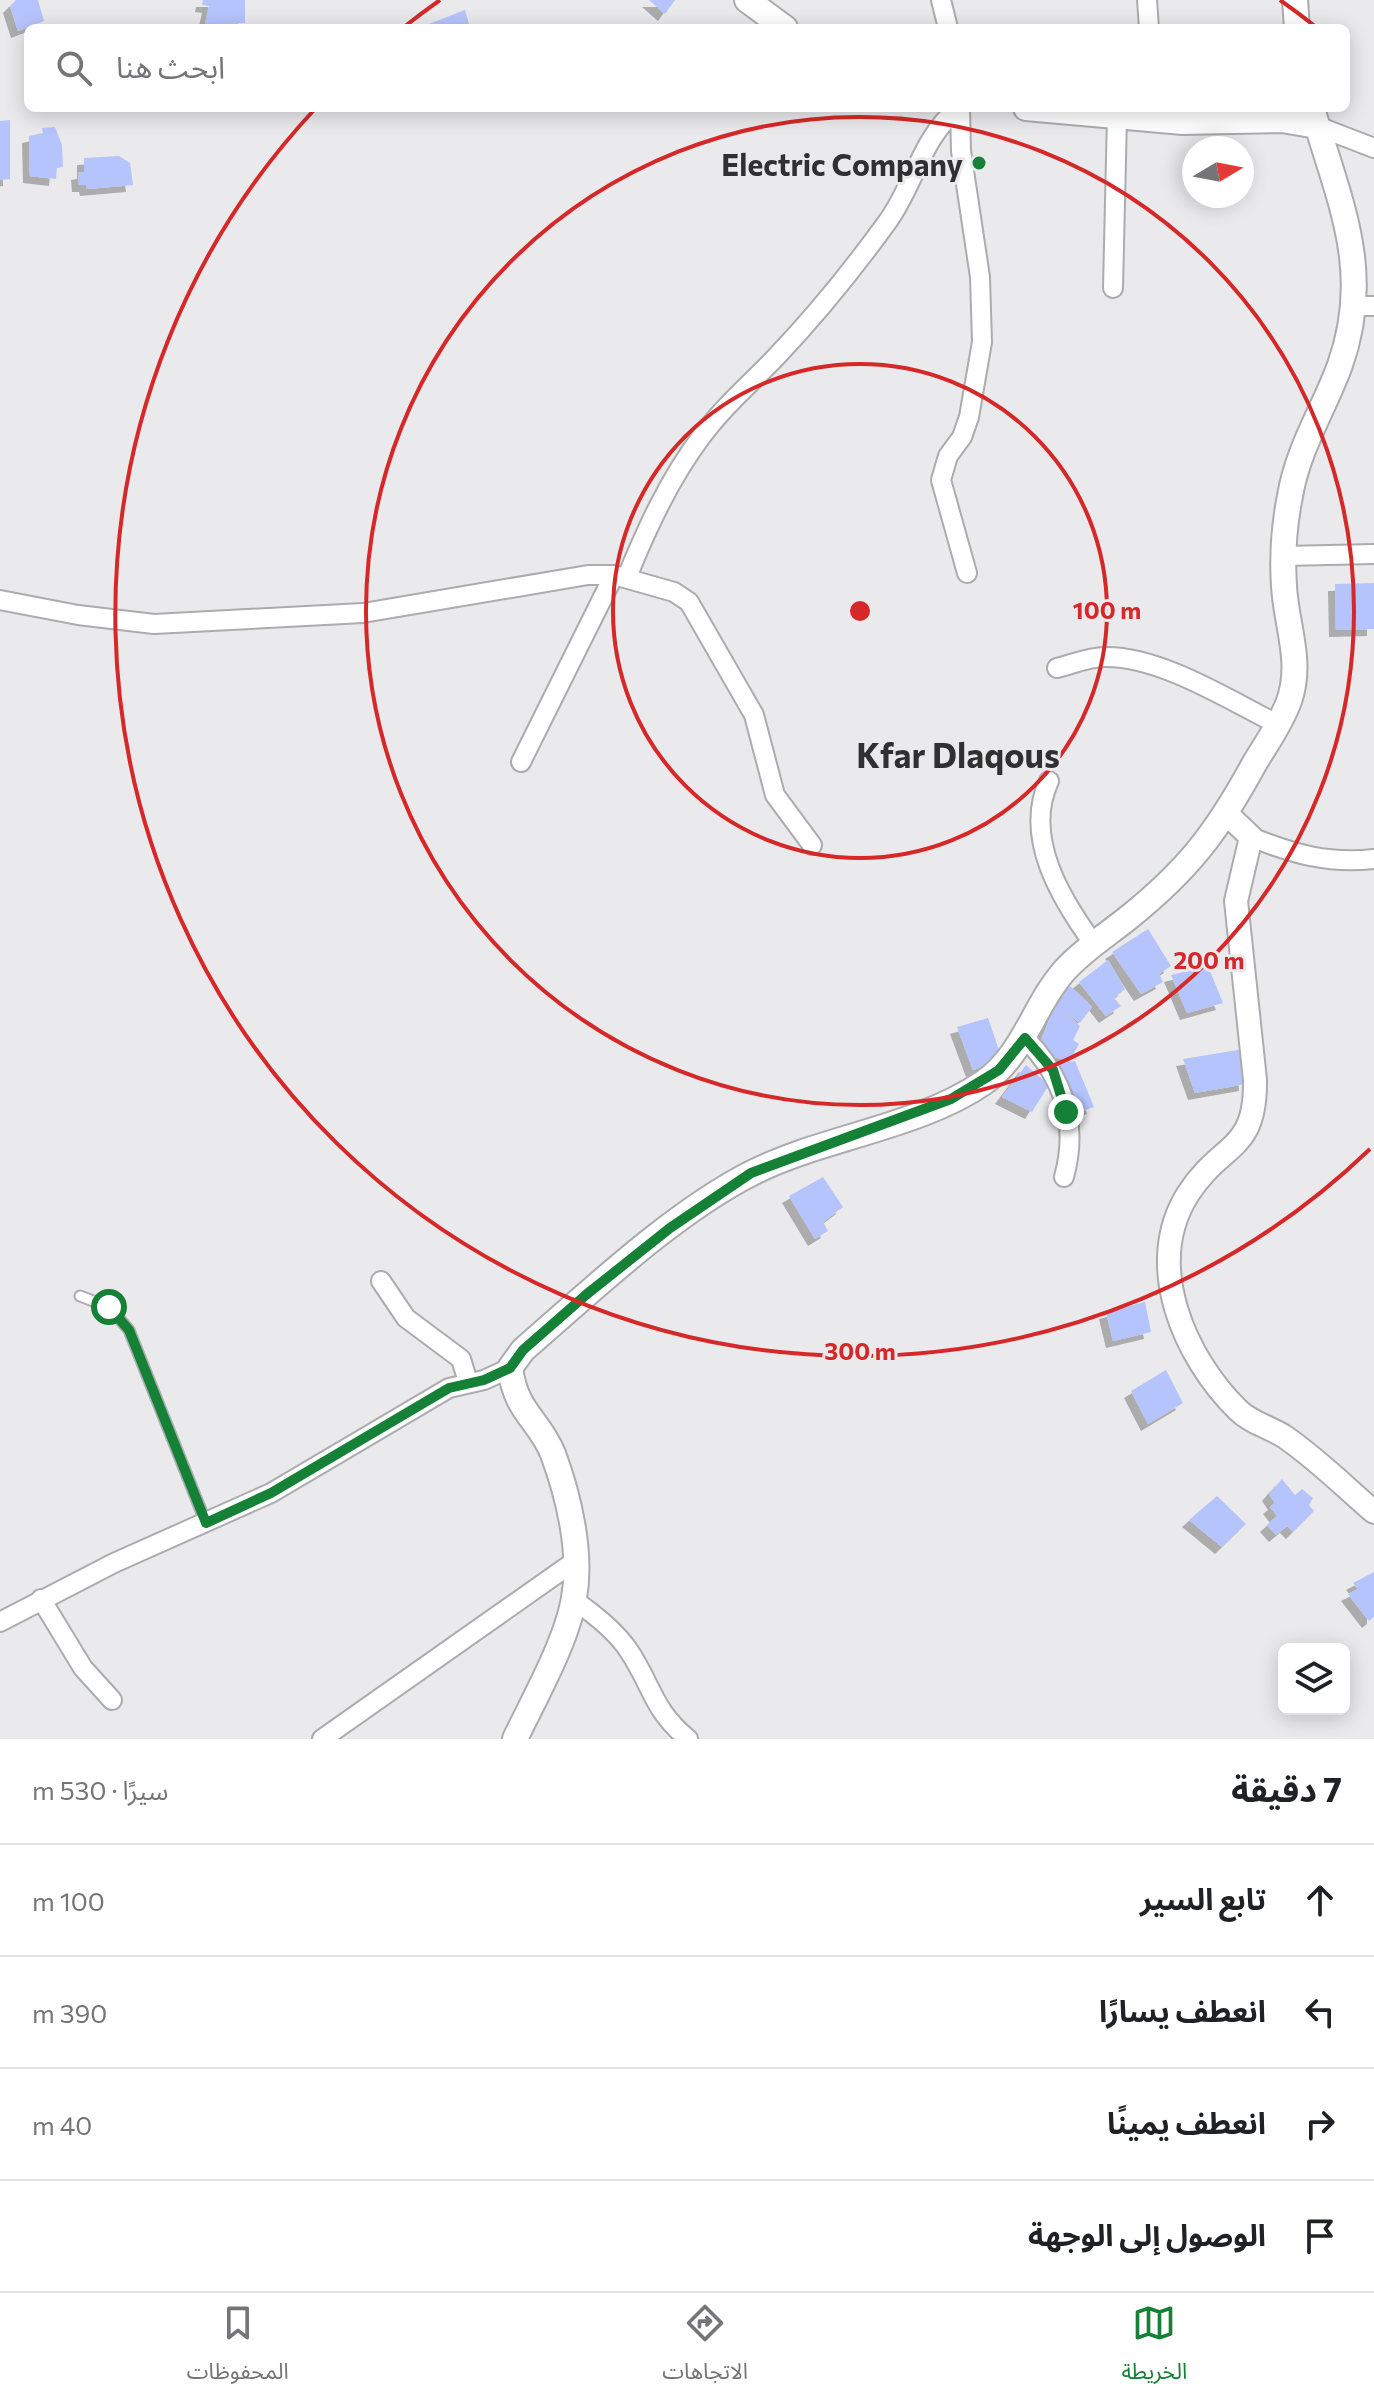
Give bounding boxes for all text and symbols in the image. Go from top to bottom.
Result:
search box [24,24,1350,112]
icon: search [52,46,96,90]
text: ابحث هنا [116,47,225,84]
north arrow [1182,136,1254,208]
place label: Electric Company [721,145,964,182]
marker: Electric Company [970,154,988,172]
text: 100 m [1073,595,1141,624]
centre of rings [846,597,874,625]
district label: Kfar Dlaqous [856,733,1060,775]
text: 200 m [1174,945,1244,974]
route end [1048,1094,1084,1130]
route start [91,1289,127,1325]
text: 300 m [824,1336,896,1365]
map controls [1278,1643,1350,1715]
button: layers [1278,1643,1350,1715]
text: 7 دقيقة [1231,1767,1342,1809]
text: سيرًا · 530 m [32,1774,168,1805]
icon: ahead [1298,1878,1342,1922]
text: تابع السير [1140,1879,1266,1916]
text: 100 m [32,1885,105,1916]
icon: left [1298,1990,1342,2034]
text: انعطف يسارًا [1099,1991,1266,2028]
text: 390 m [32,1997,107,2028]
icon: right [1298,2102,1342,2146]
text: انعطف يمينًا [1107,2103,1266,2140]
text: 40 m [32,2109,92,2140]
icon: arrive [1298,2214,1342,2258]
text: الوصول إلى الوجهة [1028,2215,1266,2252]
tab: المحفوظات [187,2301,289,2395]
tab: الاتجاهات [662,2301,748,2395]
tab: الخريطة [1121,2301,1187,2395]

